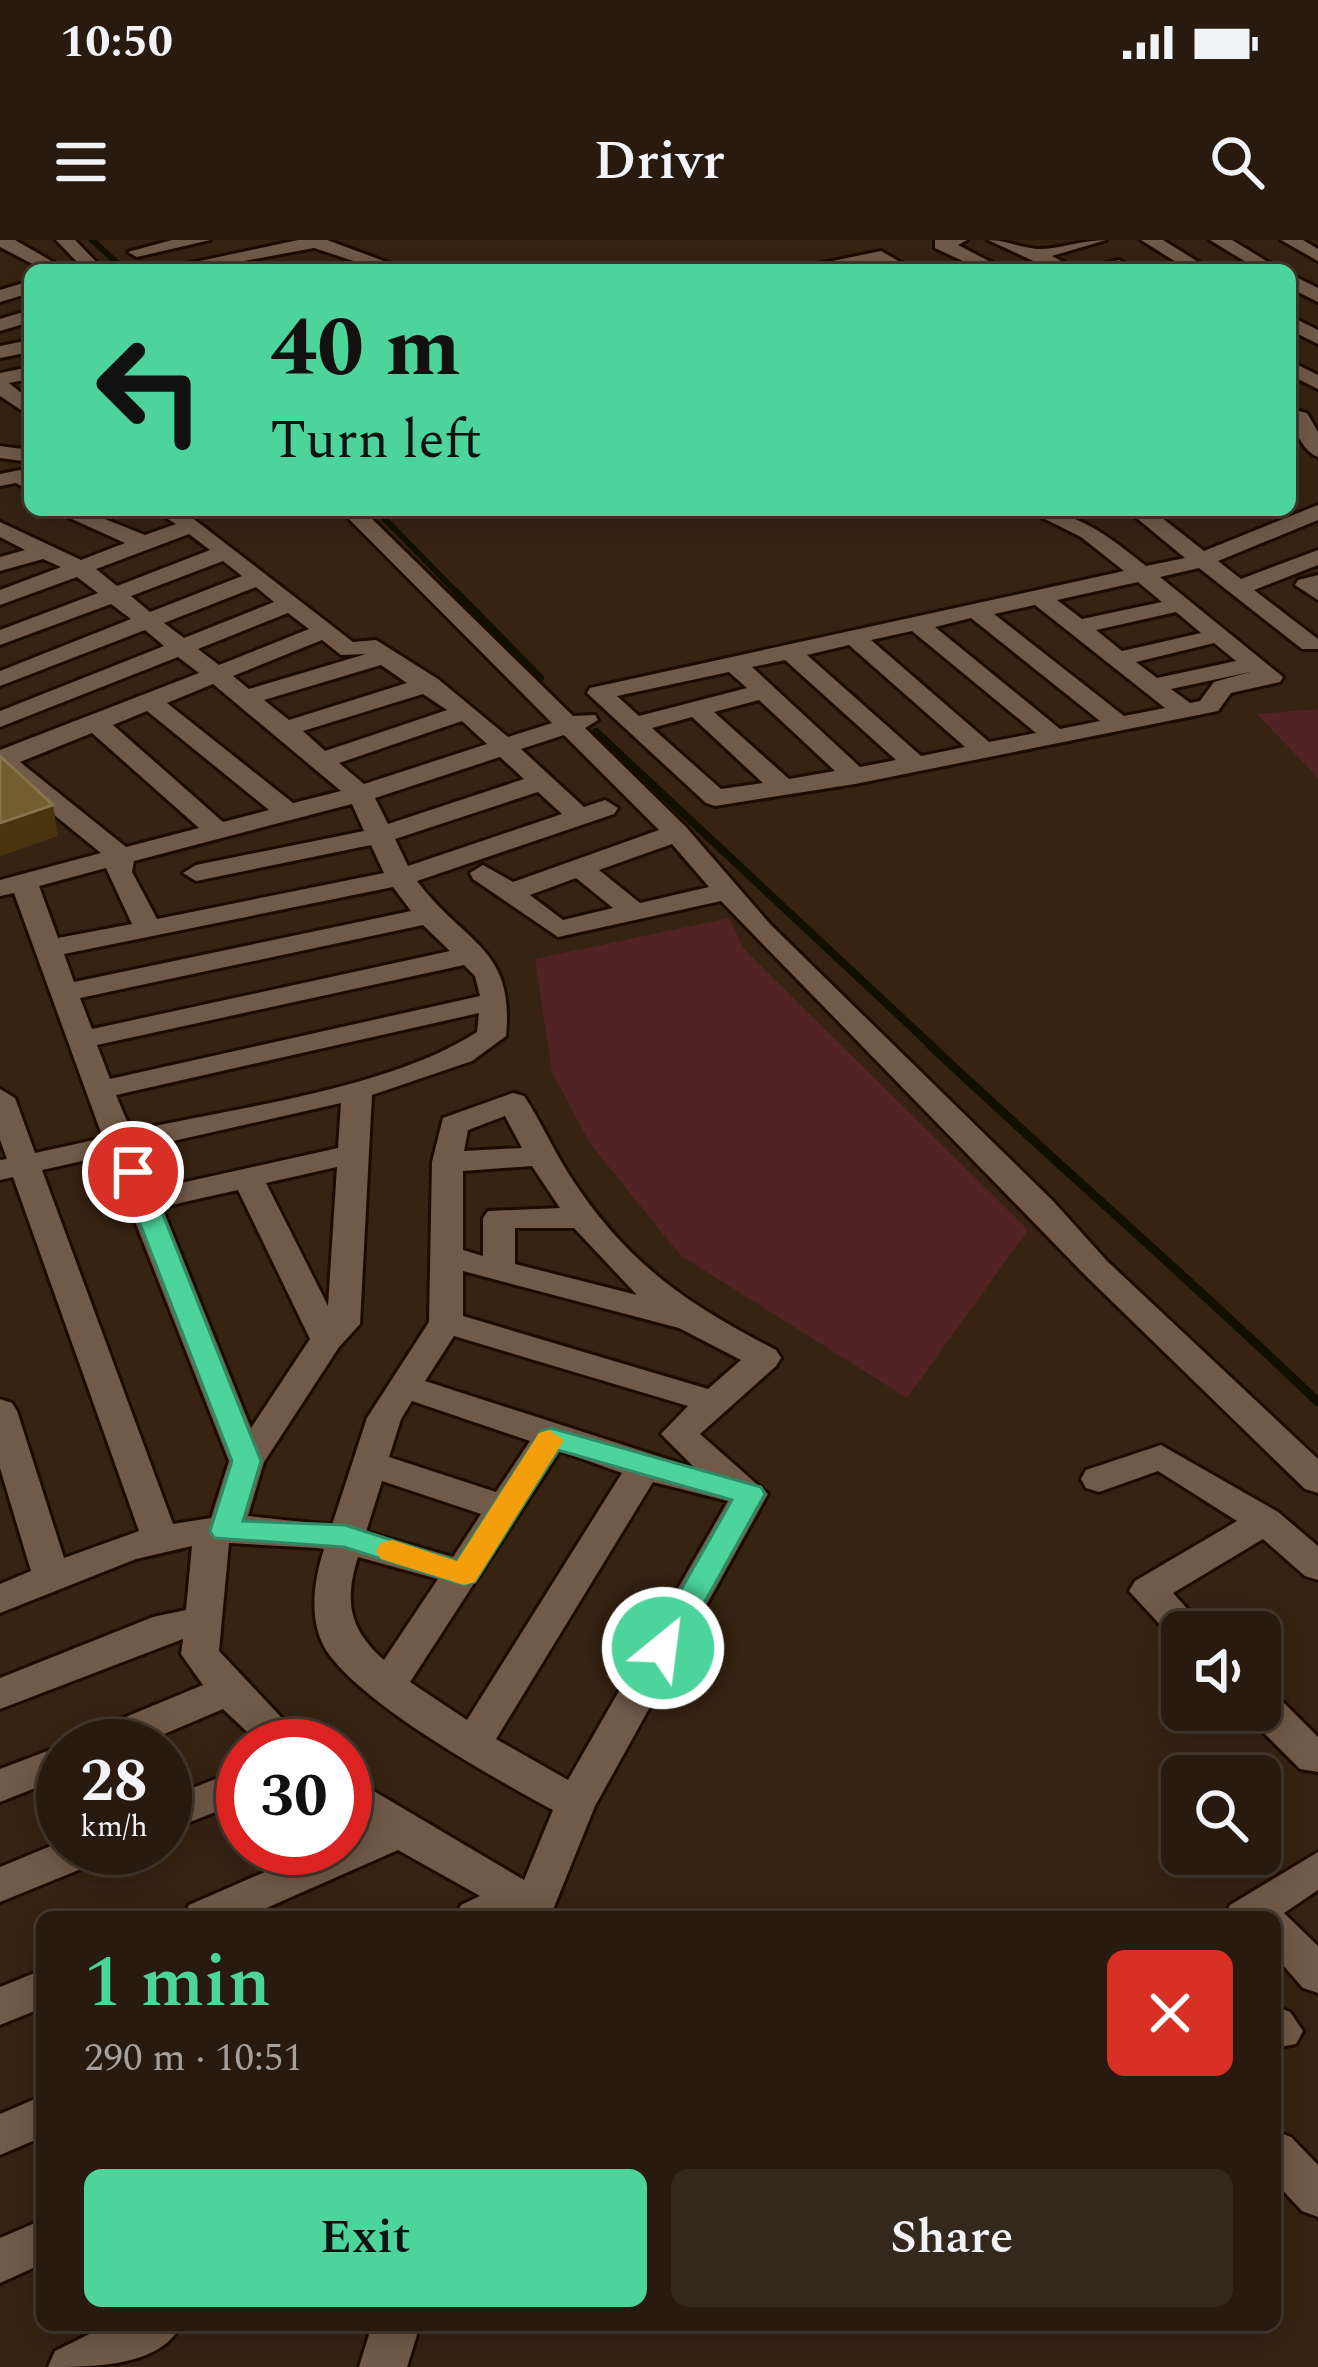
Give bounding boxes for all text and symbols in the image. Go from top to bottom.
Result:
text: 10:50 [60,8,173,77]
text: Drivr [593,121,725,203]
icon: menu [48,129,114,195]
icon: search [1204,129,1270,195]
text: 40 m [270,285,461,413]
icon: left [72,312,228,468]
text: Turn left [270,400,482,482]
pin [82,1121,184,1223]
icon: arrive [100,1139,166,1205]
position arrow [600,1585,726,1711]
map controls [1161,1611,1281,1875]
button: sound [1161,1611,1281,1731]
speed limit sign: 30 [216,1719,372,1875]
text: 28 [80,1736,148,1828]
button: search [1161,1755,1281,1875]
text: km/h [80,1804,148,1850]
text: 1 min [84,1929,271,2038]
button: close [1107,1950,1233,2076]
text: 290 m · 10:51 [84,2029,303,2088]
button: Exit [84,2169,647,2307]
button: Share [671,2169,1233,2307]

